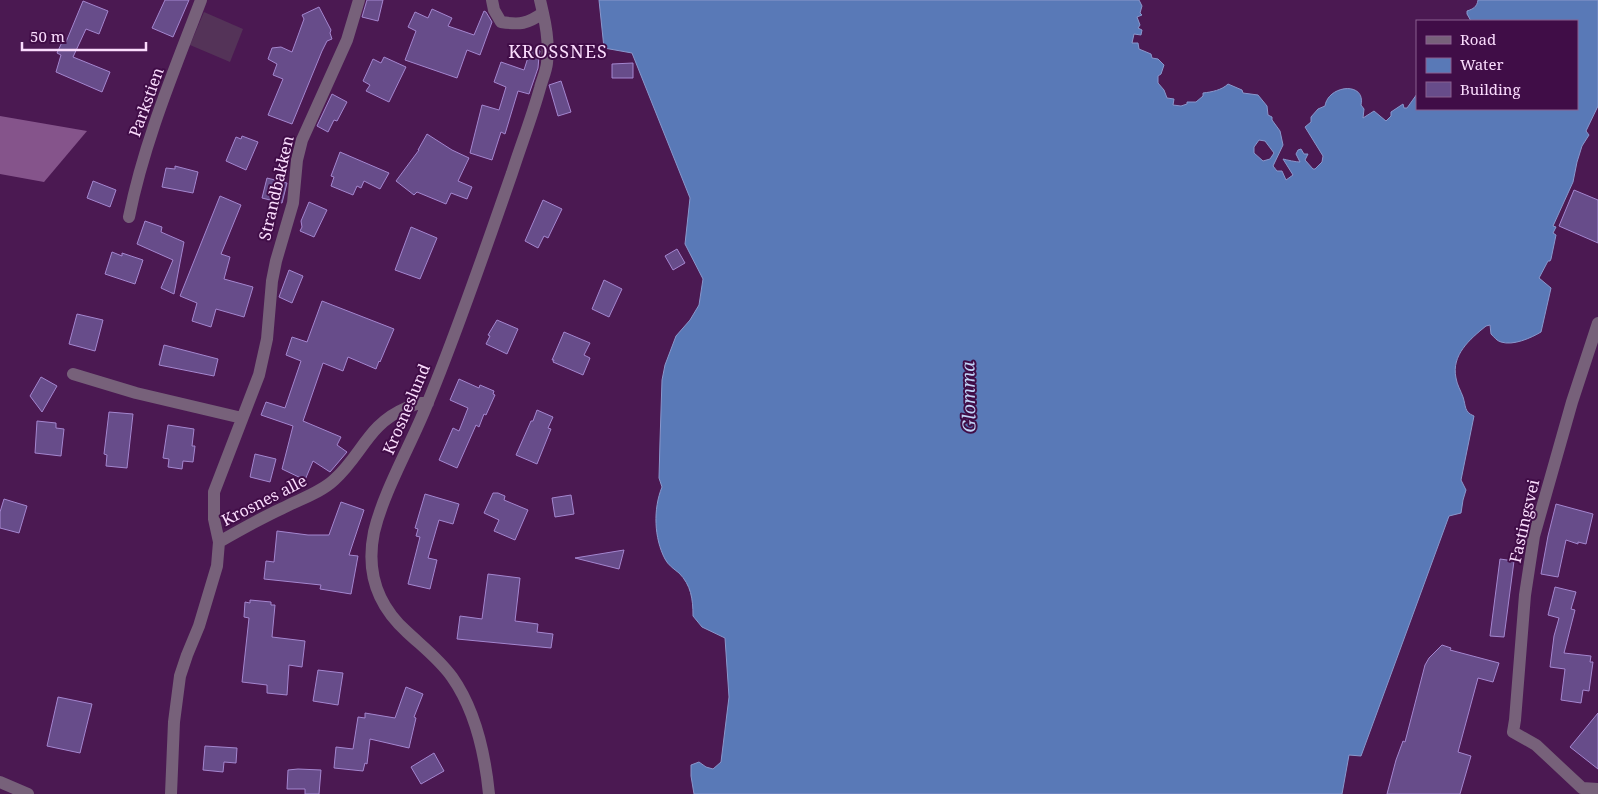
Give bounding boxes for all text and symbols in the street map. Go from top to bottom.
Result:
scale bar [22,20,146,52]
legend [1416,20,1578,110]
text: 50 m [30,26,65,46]
text: Road [1460,29,1496,49]
district label: KROSSNES [508,39,608,63]
text: Water [1460,54,1503,74]
street label: Parkstien [123,64,169,140]
text: Building [1460,79,1521,99]
street label: Strandbakken [253,133,299,243]
street label: Krosneslund [377,360,435,458]
water label: Glomma [955,361,981,433]
street label: Krosnes alle [218,469,310,531]
street label: Fastingsvei [1504,477,1544,565]

